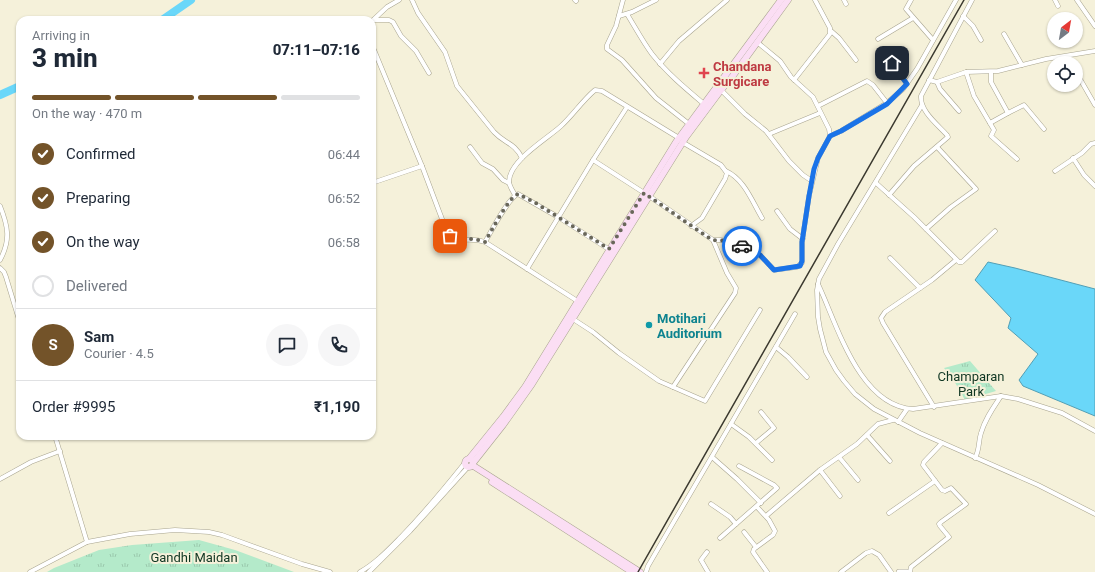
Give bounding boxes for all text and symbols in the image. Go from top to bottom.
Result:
north arrow [1047,12,1083,48]
map controls [1047,12,1083,92]
text: Arriving in [32,28,90,43]
text: 07:11–07:16 [273,41,360,59]
text: 3 min [32,43,98,73]
pin [875,46,909,80]
icon: home [881,52,903,74]
button: locate [1047,56,1083,92]
place label: Chandana Surgicare [713,59,772,89]
marker: Chandana Surgicare [698,67,710,79]
text: On the way · 470 m [32,106,142,121]
icon: check [32,143,54,165]
text: Confirmed [66,145,136,163]
text: 06:44 [328,147,360,162]
icon: check [32,187,54,209]
text: Preparing [66,189,130,207]
text: 06:52 [328,191,360,206]
pin [433,219,467,253]
icon: bag [439,225,461,247]
courier [722,226,762,266]
icon: check [32,231,54,253]
text: On the way [66,233,140,251]
text: 06:58 [328,235,360,250]
icon: car [731,235,753,257]
text: Delivered [66,277,128,295]
place label: Motihari Auditorium [657,311,722,341]
marker: Motihari Auditorium [644,320,654,330]
button: chat [266,324,308,366]
button: phone [318,324,360,366]
text: Sam [84,328,114,346]
text: S [48,336,58,354]
text: Courier · 4.5 [84,346,154,361]
park label: Champaran Park [938,369,1004,399]
text: Order #9995 [32,398,115,416]
text: ₹1,190 [314,398,360,416]
park label: Gandhi Maidan [150,550,238,565]

